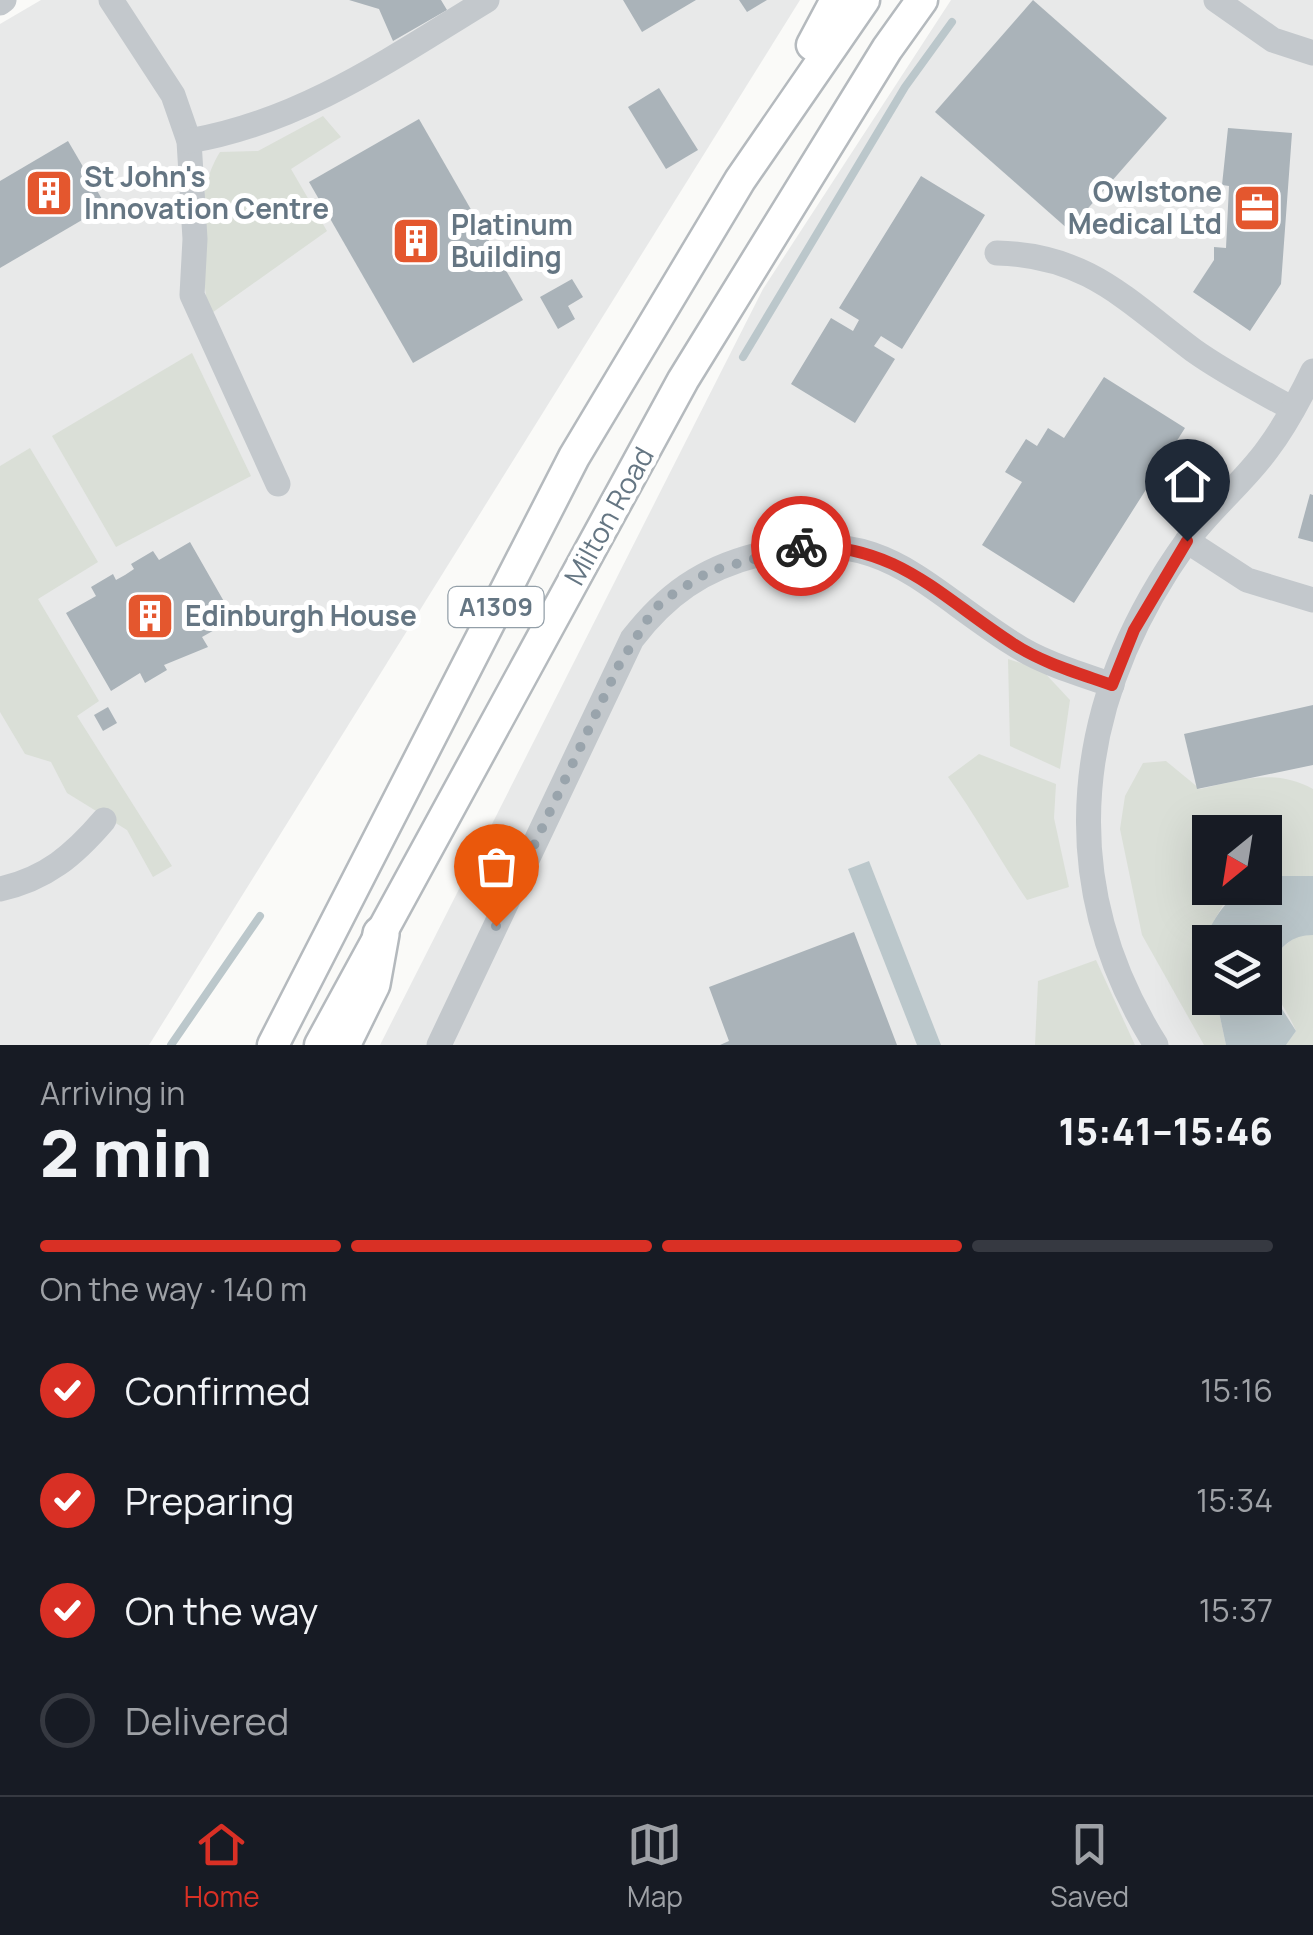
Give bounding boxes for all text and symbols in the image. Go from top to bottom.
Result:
place label: St John's Innovation Centre [84,157,329,227]
building icon: St John's Innovation Centre [23,167,75,219]
place label: Owlstone Medical Ltd [1068,172,1222,242]
office icon: Owlstone Medical Ltd [1231,182,1283,234]
place label: Platinum Building [451,205,573,275]
building icon: Platinum Building [390,215,442,267]
pin [1145,439,1230,542]
street label: Milton Road [555,440,662,591]
icon: home [1160,454,1215,509]
courier [751,496,851,596]
icon: bike [774,519,829,574]
road number: A1309 [448,587,544,627]
building icon: Edinburgh House [124,590,176,642]
place label: Edinburgh House [185,596,417,634]
north arrow [1192,815,1282,905]
map controls [1192,815,1282,1015]
pin [454,824,539,927]
icon: bag [469,839,524,894]
button: layers [1192,925,1282,1015]
text: Arriving in [40,1071,185,1115]
text: 15:41–15:46 [1058,1104,1273,1156]
text: 2 min [40,1108,212,1197]
text: On the way · 140 m [40,1267,307,1311]
icon: check [40,1363,95,1418]
text: Confirmed [125,1364,311,1416]
text: 15:16 [1200,1368,1273,1412]
icon: check [40,1473,95,1528]
text: Preparing [125,1474,294,1526]
text: 15:34 [1196,1478,1273,1522]
icon: check [40,1583,95,1638]
text: On the way [125,1584,318,1636]
text: 15:37 [1199,1588,1273,1632]
text: Delivered [125,1694,289,1746]
tab: Home [184,1817,260,1915]
tab: Map [627,1817,683,1915]
tab: Saved [1050,1817,1129,1915]

